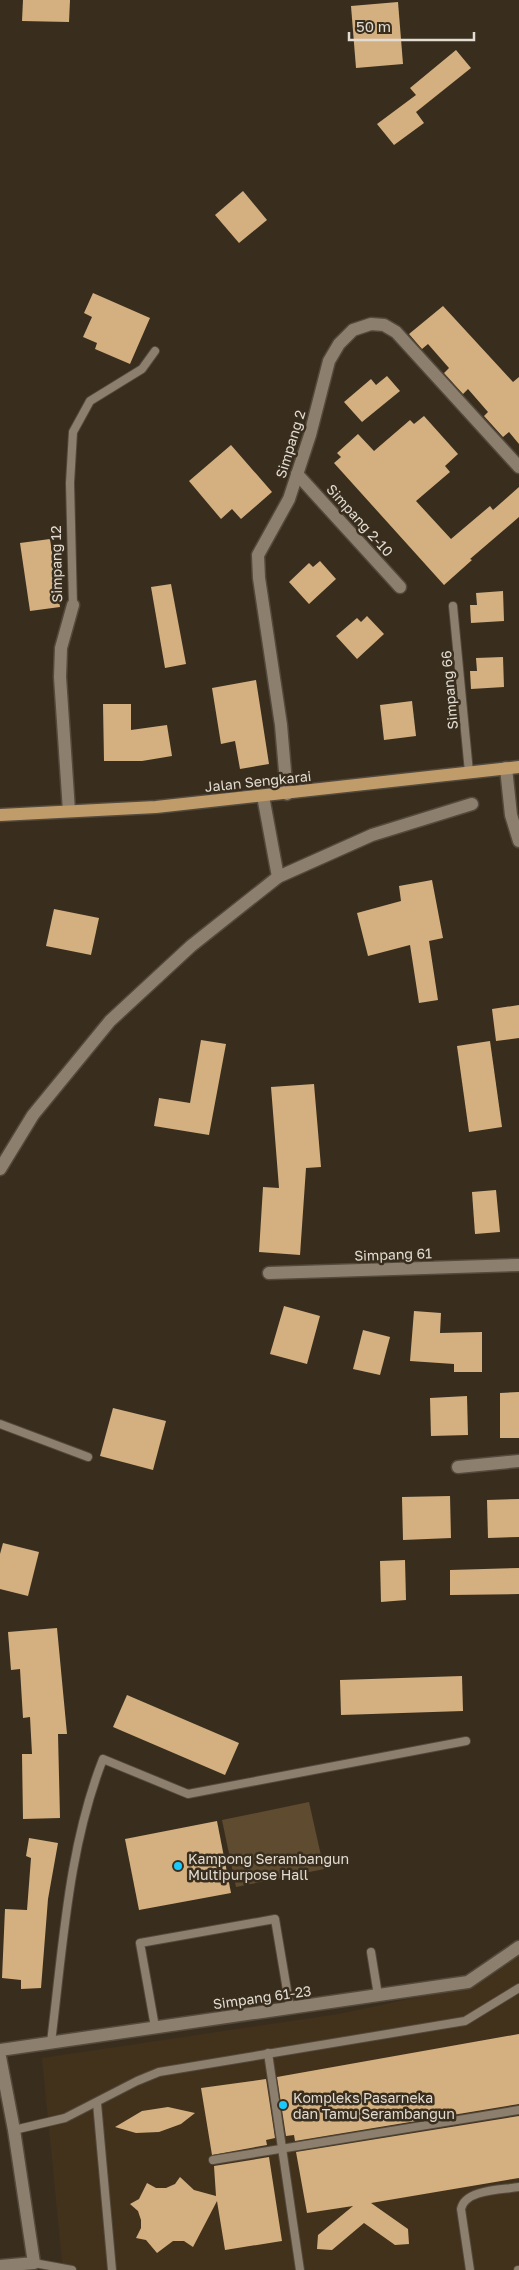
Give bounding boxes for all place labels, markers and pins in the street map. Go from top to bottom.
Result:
place label: Kampong Serambangun Multipurpose Hall [188,1850,349,1883]
marker: Kampong Serambangun Multipurpose Hall [172,1860,184,1872]
place label: Kompleks Pasarneka dan Tamu Serambangun [293,2089,455,2122]
marker: Kompleks Pasarneka dan Tamu Serambangun [277,2099,289,2111]

